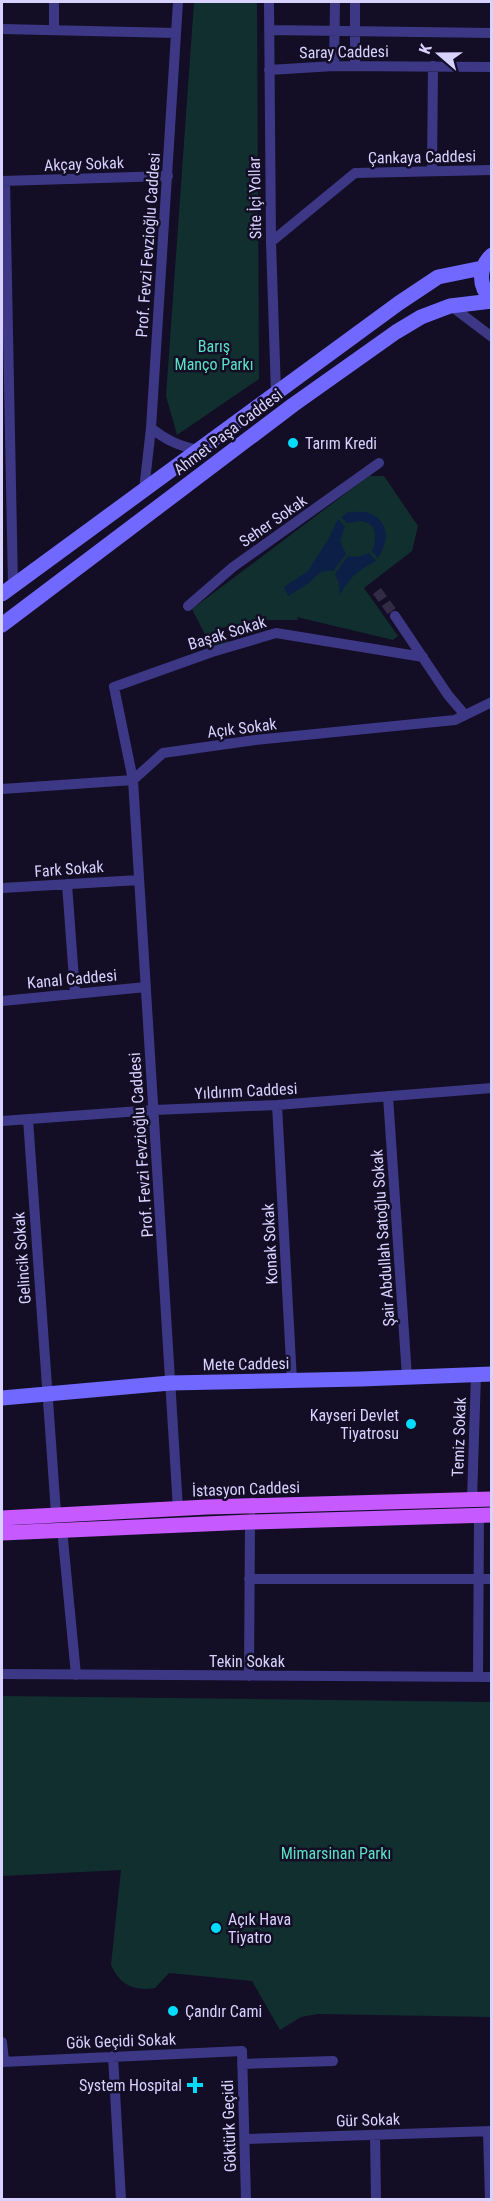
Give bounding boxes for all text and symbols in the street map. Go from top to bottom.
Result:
north arrow [409,24,469,84]
text: K [415,41,436,56]
street label: Saray Caddesi [299,42,389,62]
street label: Çankaya Caddesi [368,147,476,167]
street label: Prof. Fevzi Fevzioğlu Caddesi [132,152,164,338]
street label: Akçay Sokak [44,153,125,175]
street label: Site İçi Yollar [245,157,265,239]
park label: Barış Manço Parkı [175,337,253,374]
street label: Ahmet Paşa Caddesi [170,385,286,479]
place label: Tarım Kredi [305,434,377,453]
marker: Tarım Kredi [286,436,300,450]
street label: Seher Sokak [236,490,311,551]
street label: Başak Sokak [186,612,269,654]
street label: Açık Sokak [206,714,279,742]
street label: Fark Sokak [34,857,105,881]
street label: Kanal Caddesi [26,966,118,992]
street label: Prof. Fevzi Fevzioğlu Caddesi [125,1052,157,1238]
street label: Yıldırım Caddesi [194,1079,298,1103]
street label: Şair Abdullah Satoğlu Sokak [367,1148,399,1327]
street label: Konak Sokak [258,1202,282,1285]
street label: Gelincik Sokak [9,1210,35,1305]
street label: Mete Caddesi [203,1354,289,1374]
street label: Temiz Sokak [448,1396,470,1477]
place label: Kayseri Devlet Tiyatrosu [310,1406,399,1443]
marker: Kayseri Devlet Tiyatrosu [404,1417,418,1431]
street label: İstasyon Caddesi [192,1478,300,1500]
street label: Tekin Sokak [209,1652,286,1671]
park label: Mimarsinan Parkı [281,1844,391,1863]
place label: Açık Hava Tiyatro [228,1910,291,1947]
marker: Açık Hava Tiyatro [209,1921,223,1935]
place label: Çandır Cami [185,2002,262,2021]
marker: Çandır Cami [166,2004,180,2018]
street label: Gök Geçidi Sokak [66,2030,177,2052]
place label: System Hospital [79,2076,182,2095]
marker: System Hospital [186,2076,204,2094]
street label: Göktürk Geçidi [218,2079,240,2173]
street label: Gür Sokak [336,2109,401,2131]

